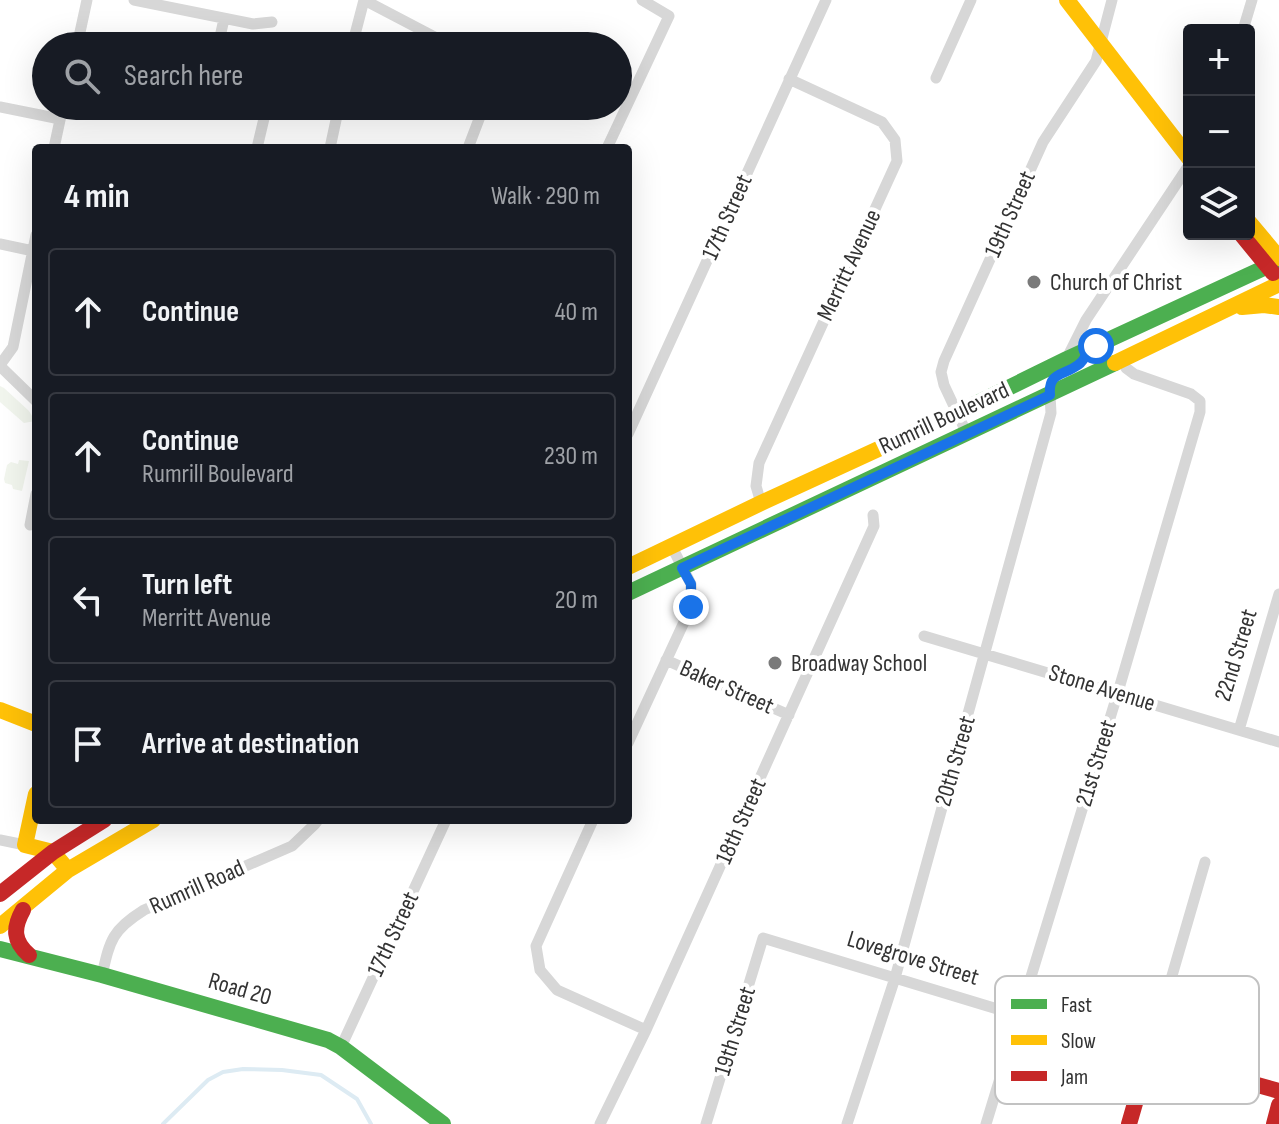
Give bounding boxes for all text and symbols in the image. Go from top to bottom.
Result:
map controls [1183,24,1255,240]
button: + [1183,24,1255,96]
search box [32,32,632,120]
icon: search [60,54,104,98]
text: Search here [124,58,243,94]
button: − [1183,96,1255,168]
street label: 19th Street [978,166,1042,262]
button: layers [1183,168,1255,240]
street label: 17th Street [695,170,759,264]
text: 4 min [64,176,130,217]
text: Walk · 290 m [491,181,600,212]
street label: Merritt Avenue [811,205,887,325]
place label: Church of Christ [1050,268,1182,297]
marker: Church of Christ [1025,273,1043,291]
icon: ahead [66,290,110,334]
text: Continue [142,294,239,330]
text: 40 m [555,297,598,328]
route start [1078,328,1114,364]
street label: Rumrill Boulevard [874,375,1014,461]
text: Continue [142,423,239,459]
icon: ahead [66,434,110,478]
text: 230 m [544,441,598,472]
text: Rumrill Boulevard [142,459,294,490]
text: Turn left [142,567,232,603]
icon: left [66,578,110,622]
text: 20 m [555,585,598,616]
route end [673,589,709,625]
text: Merritt Avenue [142,603,271,634]
street label: 22nd Street [1208,606,1264,704]
place label: Broadway School [791,649,927,678]
street label: Baker Street [676,653,778,721]
marker: Broadway School [766,654,784,672]
street label: Stone Avenue [1045,658,1159,718]
street label: 20th Street [928,712,982,810]
street label: 21st Street [1069,716,1123,810]
icon: arrive [66,722,110,766]
text: Arrive at destination [142,726,359,762]
street label: 18th Street [709,774,773,868]
street label: Rumrill Road [145,853,249,921]
street label: 17th Street [361,887,425,981]
street label: Lovegrove Street [844,924,982,992]
street label: Road 20 [205,966,275,1012]
legend [995,976,1259,1104]
street label: 19th Street [708,983,762,1079]
text: Fast [1061,992,1092,1019]
text: Slow [1061,1028,1096,1055]
text: Jam [1060,1064,1088,1091]

